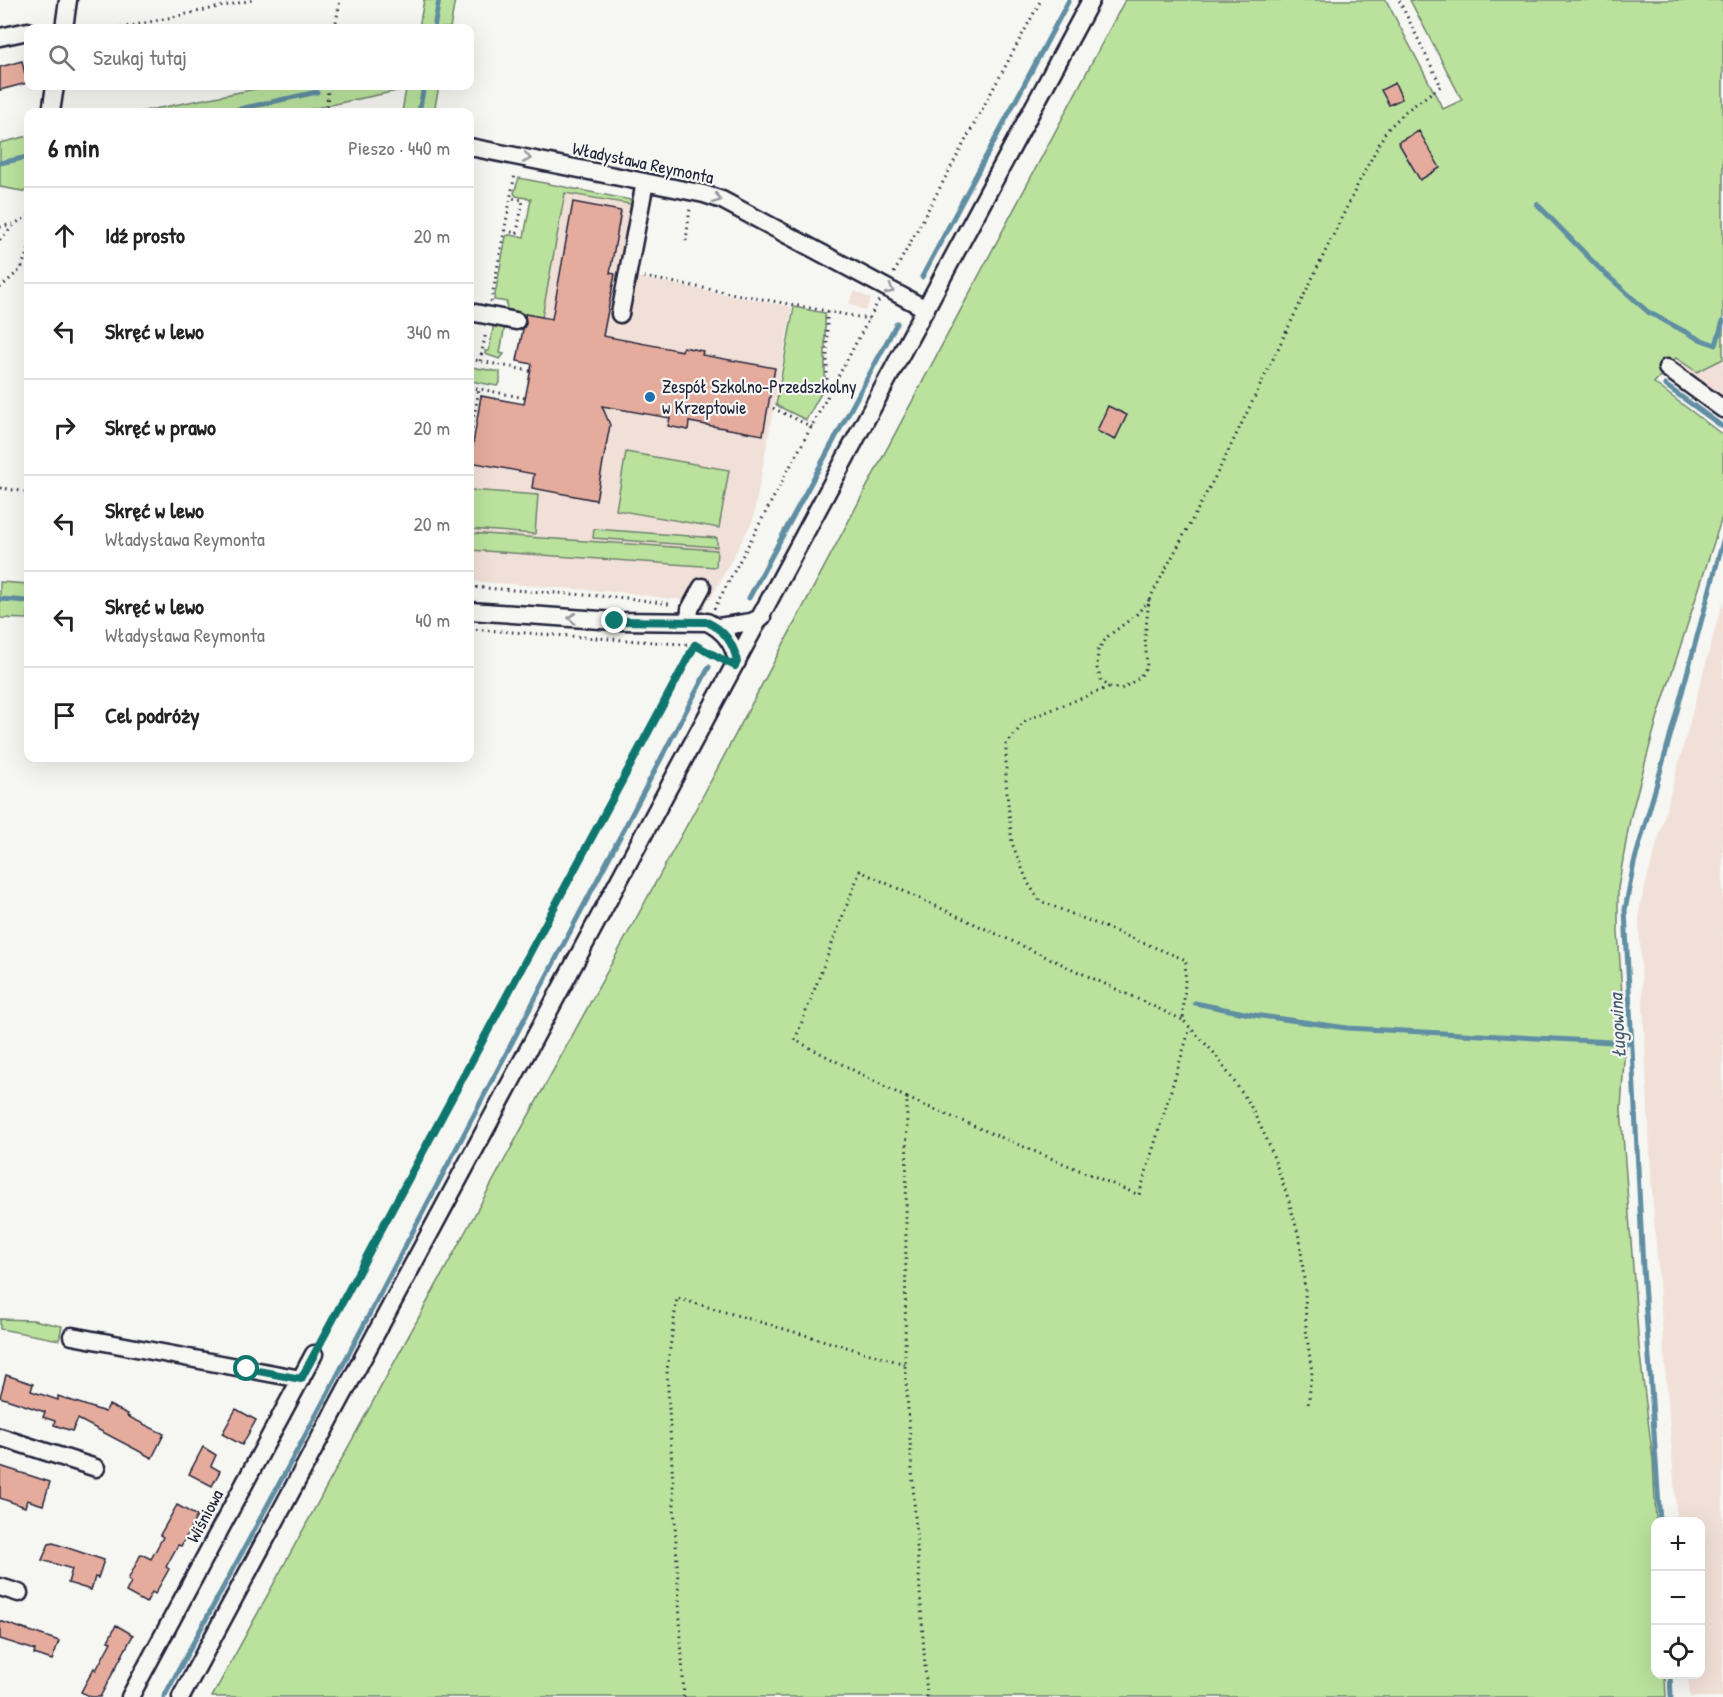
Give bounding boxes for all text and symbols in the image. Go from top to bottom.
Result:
search box [24,24,474,90]
icon: search [45,41,78,74]
text: Szukaj tutaj [93,42,187,72]
text: 6 min [48,130,100,165]
text: Pieszo · 440 m [348,134,450,161]
street label: Władysława Reymonta [570,135,716,190]
one-way arrow [522,151,532,164]
one-way arrow [711,192,722,204]
icon: ahead [48,219,81,252]
text: Idź prosto [105,220,185,250]
text: 20 m [413,222,450,249]
one-way arrow [884,283,894,294]
icon: left [48,315,81,348]
text: Skręć w lewo [105,316,204,346]
text: 340 m [406,318,450,345]
place label: Zespół Szkolno-Przedszkolny w Krzeptowie [662,374,857,420]
marker: Zespół Szkolno-Przedszkolny w Krzeptowie [643,390,657,404]
icon: right [48,411,81,444]
text: Skręć w prawo [105,412,216,442]
text: 20 m [413,414,450,441]
text: Skręć w lewo [105,495,204,525]
icon: left [48,507,81,540]
text: 20 m [413,510,450,537]
text: Władysława Reymonta [105,525,265,552]
text: Skręć w lewo [105,591,204,621]
icon: left [48,603,81,636]
text: 40 m [415,606,450,633]
route end [601,607,627,633]
one-way arrow [568,612,577,625]
text: Władysława Reymonta [105,621,265,648]
icon: arrive [48,699,81,732]
text: Cel podróży [105,700,200,730]
water label: Ługowina [1601,991,1633,1059]
route start [233,1355,259,1381]
street label: Wiśniowa [180,1485,229,1547]
map controls [1651,1517,1705,1679]
button: + [1651,1517,1705,1571]
button: − [1651,1571,1705,1625]
button: locate [1651,1625,1705,1679]

